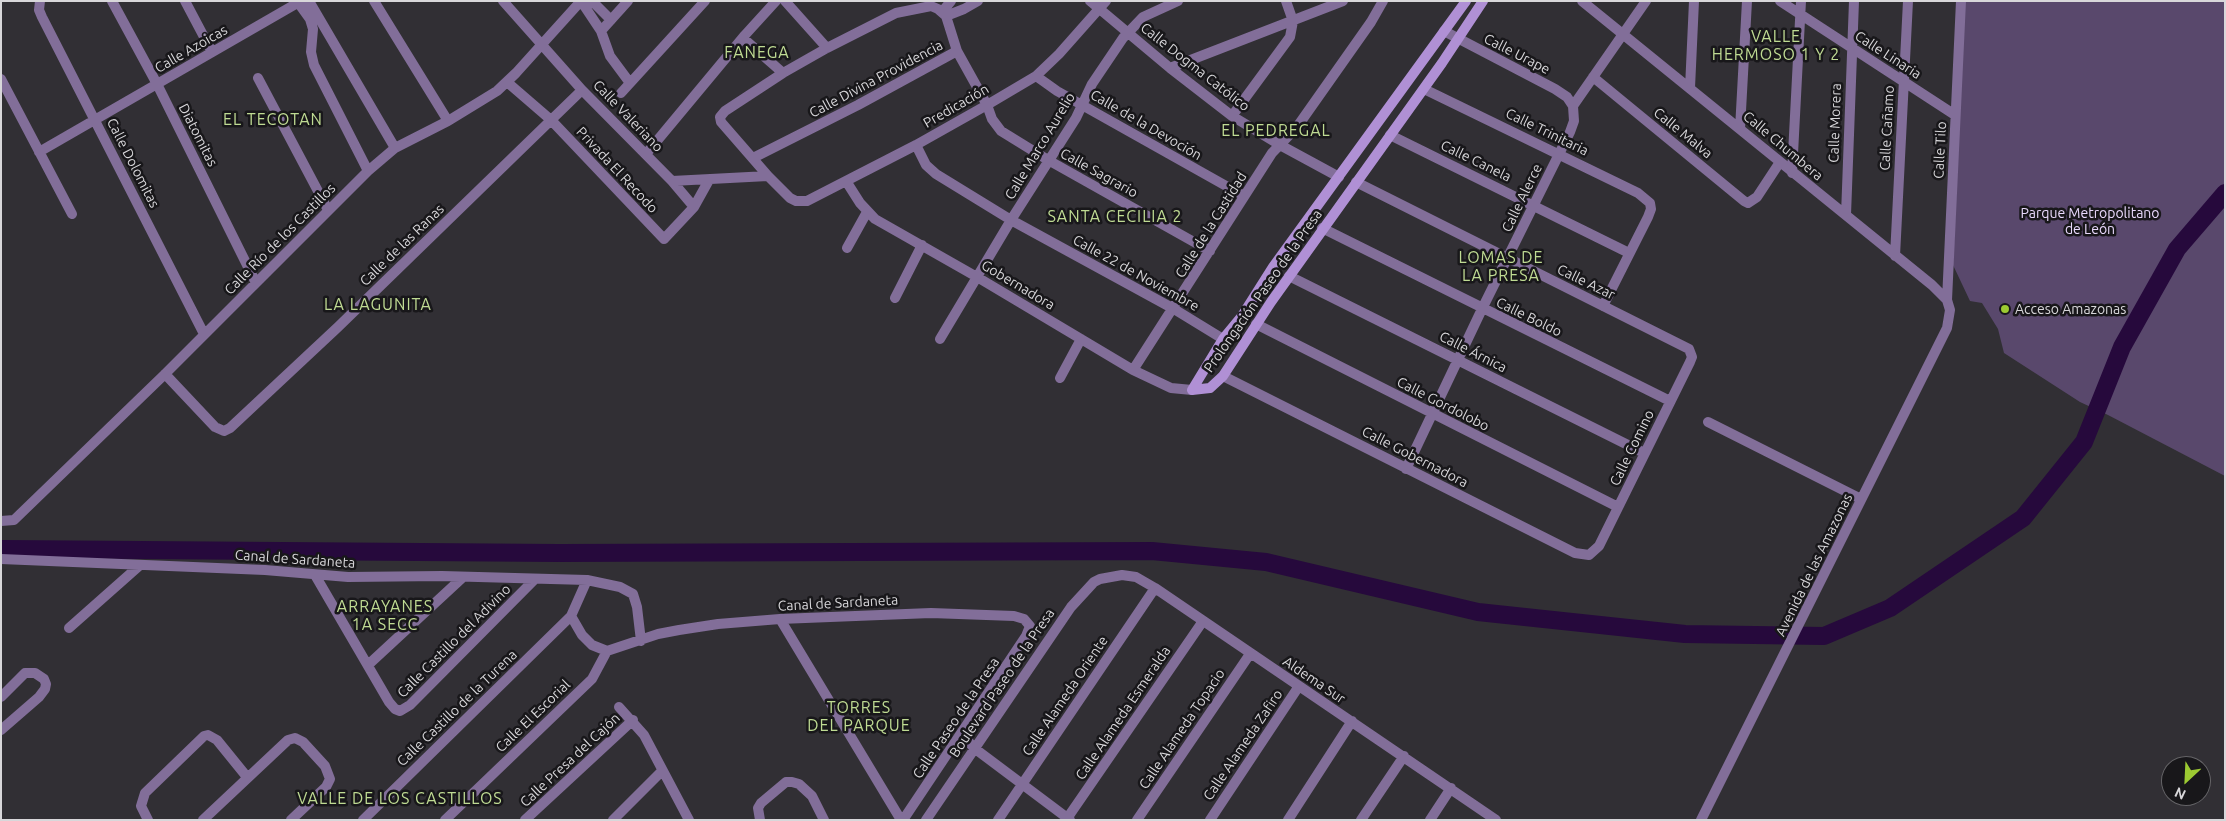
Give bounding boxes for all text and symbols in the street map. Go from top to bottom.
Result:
street label: Calle Dogma Católico [1137,19,1253,115]
street label: Calle Azoicas [152,21,230,77]
district label: VALLE HERMOSO 1 Y 2 [1710,27,1842,65]
street label: Calle Linaria [1852,27,1924,83]
street label: Calle Urape [1481,30,1553,78]
street label: Calle Divina Providencia [806,37,946,121]
district label: FANEGA [724,43,790,63]
street label: Calle Valeriano [590,77,666,155]
street label: Predicación [920,81,992,131]
street label: Calle Morera [1825,83,1845,163]
street label: Calle Cañamo [1876,85,1898,171]
street label: Calle de la Devoción [1087,86,1205,164]
street label: Calle Marco Aurelio [1001,89,1079,203]
street label: Diatomitas [175,101,221,169]
street label: Calle Malva [1650,104,1716,162]
street label: Calle Trinitaria [1503,105,1591,159]
street label: Calle Chumbera [1740,108,1826,184]
district label: EL TECOTAN [222,110,324,130]
street label: Calle Dolomitas [103,115,163,211]
district label: EL PEDREGAL [1220,121,1332,141]
street label: Calle Tilo [1930,121,1950,179]
street label: Privada El Recodo [573,123,661,217]
street label: Calle Canela [1438,137,1514,185]
street label: Calle Sagrario [1057,145,1141,201]
street label: Calle Alerce [1498,161,1546,235]
street label: Calle de la Castidad [1172,169,1250,281]
street label: Calle Río de los Castillos [221,180,339,298]
street label: Calle de las Ranas [356,201,448,289]
park label: Parque Metropolitano de León [2020,205,2160,238]
street label: Prolongación Paseo de la Presa [1200,206,1326,376]
district label: SANTA CECILIA 2 [1046,207,1184,227]
street label: Calle 22 de Noviembre [1070,231,1202,315]
district label: LOMAS DE LA PRESA [1458,248,1544,286]
street label: Gobernadora [978,256,1058,314]
street label: Calle Azar [1554,261,1618,303]
street label: Calle Boldo [1493,294,1565,340]
district label: LA LAGUNITA [323,295,433,315]
place label: Acceso Amazonas [2015,301,2126,317]
marker: Acceso Amazonas [1999,303,2011,315]
street label: Calle Árnica [1436,328,1510,376]
street label: Calle Gordolobo [1394,373,1492,435]
street label: Calle Comino [1606,407,1658,489]
street label: Calle Gobernadora [1359,423,1471,491]
street label: Avenida de las Amazonas [1772,491,1856,639]
street label: Canal de Sardaneta [234,546,356,572]
street label: Calle Castillo del Adivino [394,581,514,701]
street label: Canal de Sardaneta [777,591,899,615]
district label: ARRAYANES 1A SECC [336,597,434,635]
street label: Boulevard Paseo de la Presa [946,605,1058,761]
street label: Calle Alameda Oriente [1019,633,1111,759]
street label: Calle Alameda Esmeralda [1072,643,1174,783]
street label: Calle Castillo de la Turena [393,646,521,770]
street label: Aldema Sur [1280,653,1348,707]
street label: Calle Paseo de la Presa [909,654,1003,782]
street label: Calle Alameda Topacio [1136,666,1228,792]
street label: Calle El Escorial [492,676,574,756]
street label: Calle Alameda Zafiro [1200,686,1286,804]
district label: TORRES DEL PARQUE [806,698,912,736]
street label: Calle Presa del Cajón [517,709,623,811]
north arrow [2161,756,2211,806]
text: N [2172,784,2188,803]
district label: VALLE DE LOS CASTILLOS [295,789,505,809]

